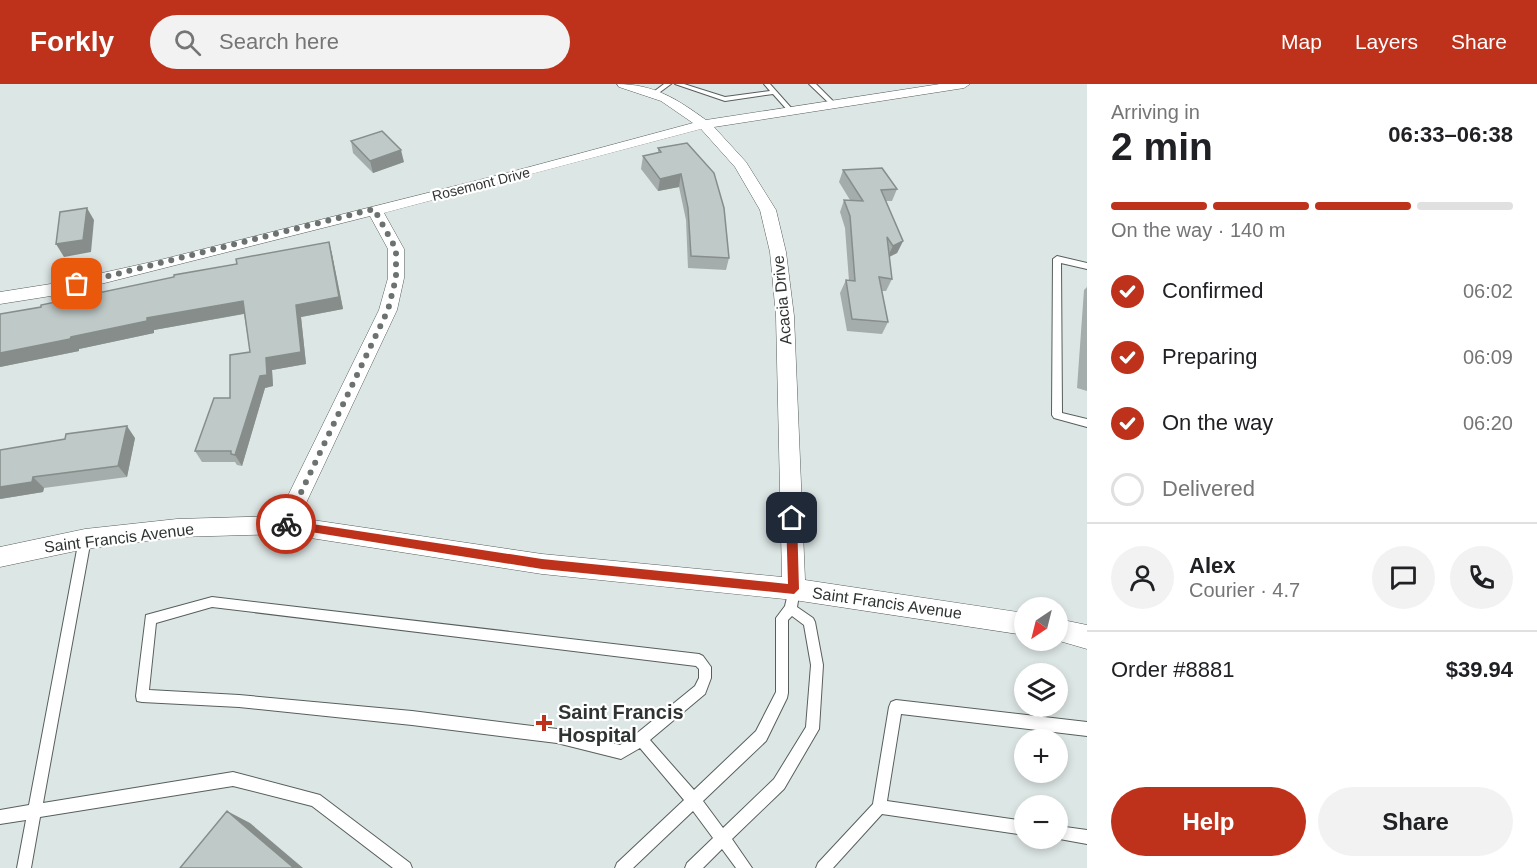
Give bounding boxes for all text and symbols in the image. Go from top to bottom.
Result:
search box [150,15,570,69]
text: Forkly [30,26,114,57]
icon: search [171,26,204,59]
text: Search here [219,29,339,54]
text: Map [1281,30,1322,53]
text: Layers [1355,30,1418,53]
text: Share [1451,30,1507,53]
text: Arriving in [1111,101,1200,123]
text: 06:33–06:38 [1388,122,1513,147]
text: 2 min [1111,125,1213,168]
street label: Rosemont Drive [430,164,532,204]
text: On the way · 140 m [1111,219,1286,241]
street label: Acacia Drive [770,254,794,345]
pin [51,258,102,309]
icon: bag [60,267,93,300]
icon: check [1111,275,1144,308]
text: Confirmed [1162,278,1263,303]
text: 06:02 [1463,280,1513,302]
icon: check [1111,341,1144,374]
text: Preparing [1162,344,1257,369]
text: 06:09 [1463,346,1513,368]
icon: check [1111,407,1144,440]
text: On the way [1162,410,1273,435]
text: 06:20 [1463,412,1513,434]
text: Delivered [1162,476,1255,501]
pin [766,492,817,543]
courier [256,494,316,554]
icon: home [775,501,808,534]
icon: bike [270,508,303,541]
street label: Saint Francis Avenue [43,520,195,556]
button: person [1111,546,1174,609]
button: chat [1372,546,1435,609]
button: phone [1450,546,1513,609]
text: Alex [1189,553,1235,578]
text: Courier · 4.7 [1189,579,1300,601]
street label: Saint Francis Avenue [811,584,963,622]
north arrow [1014,597,1068,651]
map controls [1014,597,1068,849]
text: Order #8881 [1111,657,1235,682]
text: $39.94 [1446,657,1513,682]
button: layers [1014,663,1068,717]
place label: Saint Francis Hospital [558,701,684,746]
marker: Saint Francis Hospital [535,714,553,732]
button: + [1014,729,1068,783]
button: Help [1111,787,1306,856]
button: Share [1318,787,1513,856]
button: − [1014,795,1068,849]

